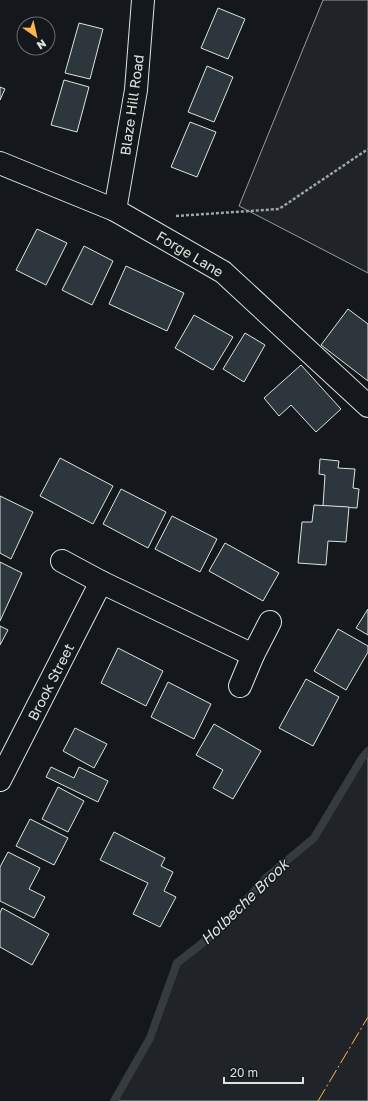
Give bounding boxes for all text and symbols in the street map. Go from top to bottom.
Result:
north arrow [16,16,56,56]
text: N [35,37,49,52]
street label: Blaze Hill Road [116,53,147,156]
street label: Forge Lane [154,227,227,280]
street label: Brook Street [24,640,77,723]
water label: Holbeche Brook [197,854,293,948]
scale bar [224,1059,303,1085]
text: 20 m [230,1065,258,1080]

